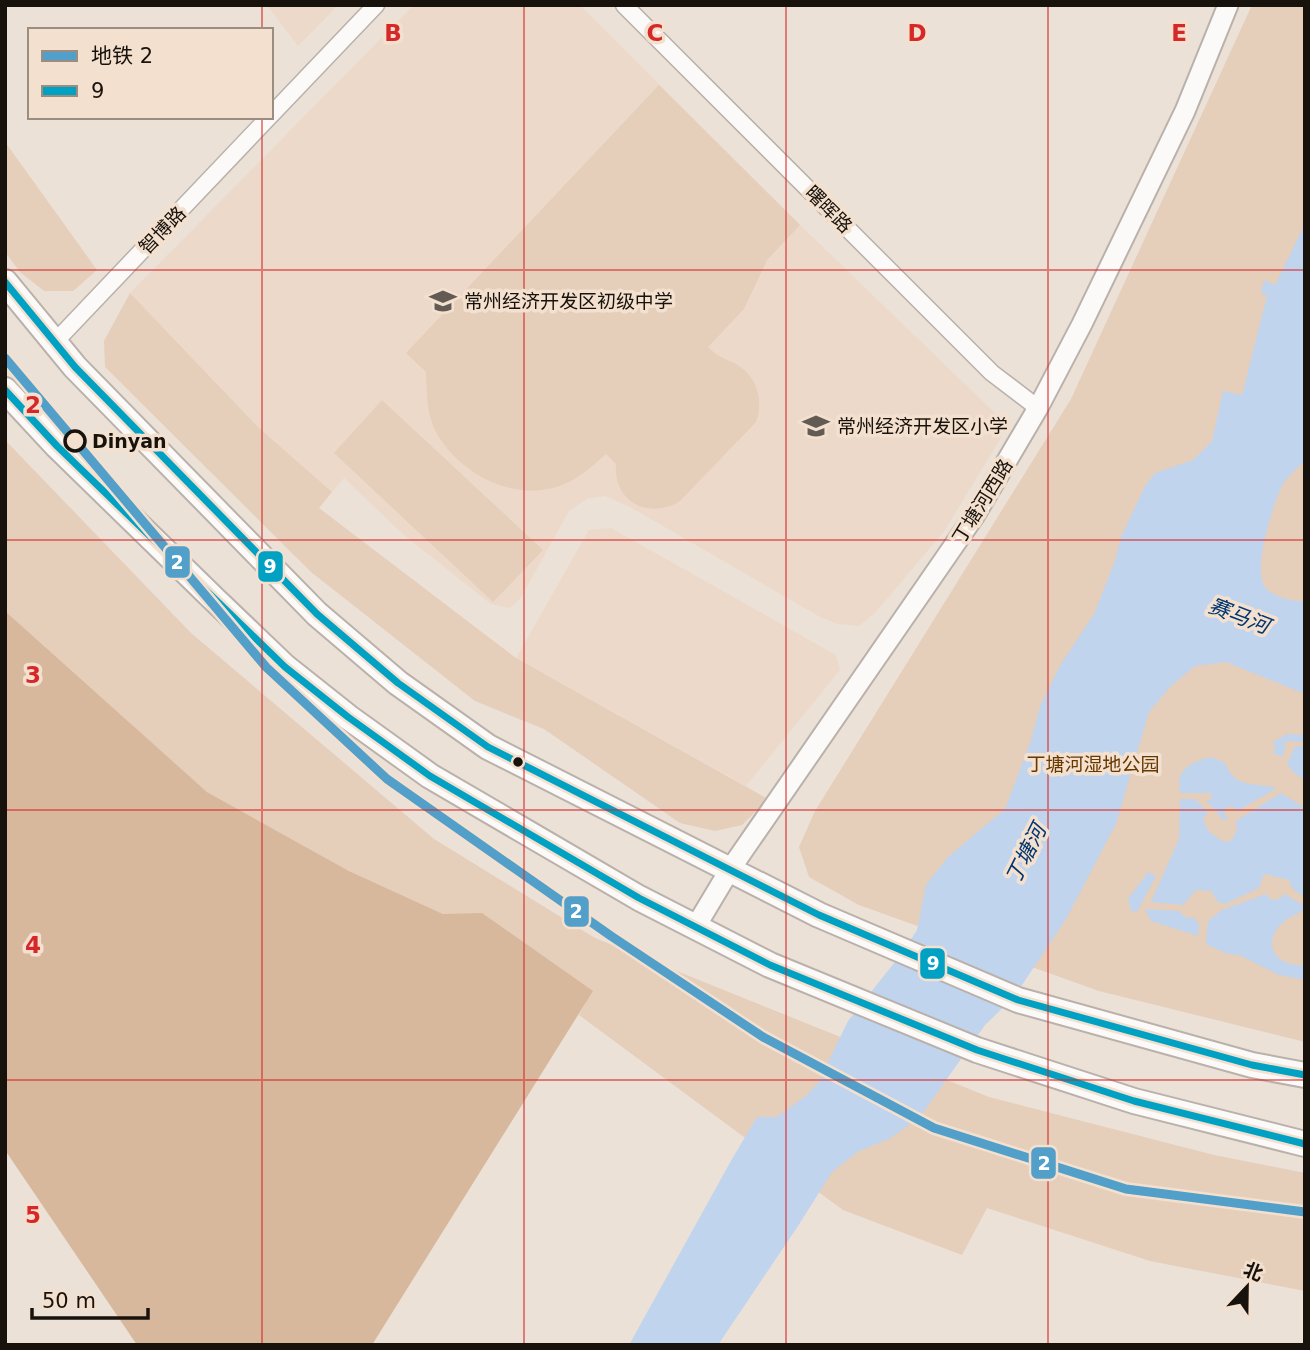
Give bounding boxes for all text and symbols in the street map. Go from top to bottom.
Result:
text: B [384,20,402,46]
text: C [647,20,663,46]
text: D [907,20,927,46]
text: E [1171,20,1187,46]
legend [28,28,273,119]
text: 地铁 2 [91,44,153,68]
text: 9 [91,79,104,103]
street label: 曙晖路 [801,181,857,237]
street label: 智博路 [134,202,190,258]
school or university icon: 常州经济开发区初级中学 [428,286,458,316]
place label: 常州经济开发区初级中学 [464,290,673,312]
text: 2 [25,392,41,418]
school or university icon: 常州经济开发区小学 [801,411,831,441]
place label: 常州经济开发区小学 [837,415,1008,437]
marker: Dinyan [64,430,86,452]
place label: Dinyan [92,430,167,452]
street label: 丁塘河西路 [947,455,1017,547]
line badge: 2 [164,545,191,579]
line badge: 9 [257,550,284,583]
text: 2 [170,551,184,573]
text: 9 [263,555,277,577]
water label: 赛马河 [1205,594,1276,640]
text: 3 [25,662,41,688]
park label: 丁塘河湿地公园 [1026,753,1160,775]
unlabelled marker [511,755,525,769]
water label: 丁塘河 [1001,817,1053,888]
line badge: 2 [563,895,590,928]
text: 2 [569,900,583,922]
text: 4 [25,932,41,958]
line badge: 9 [919,947,946,980]
text: 9 [926,952,940,974]
line badge: 2 [1030,1146,1057,1180]
text: 2 [1037,1152,1051,1174]
text: 5 [25,1202,41,1228]
north arrow [1212,1252,1282,1322]
text: 北 [1240,1257,1266,1285]
scale bar [32,1276,147,1320]
text: 50 m [42,1289,96,1313]

